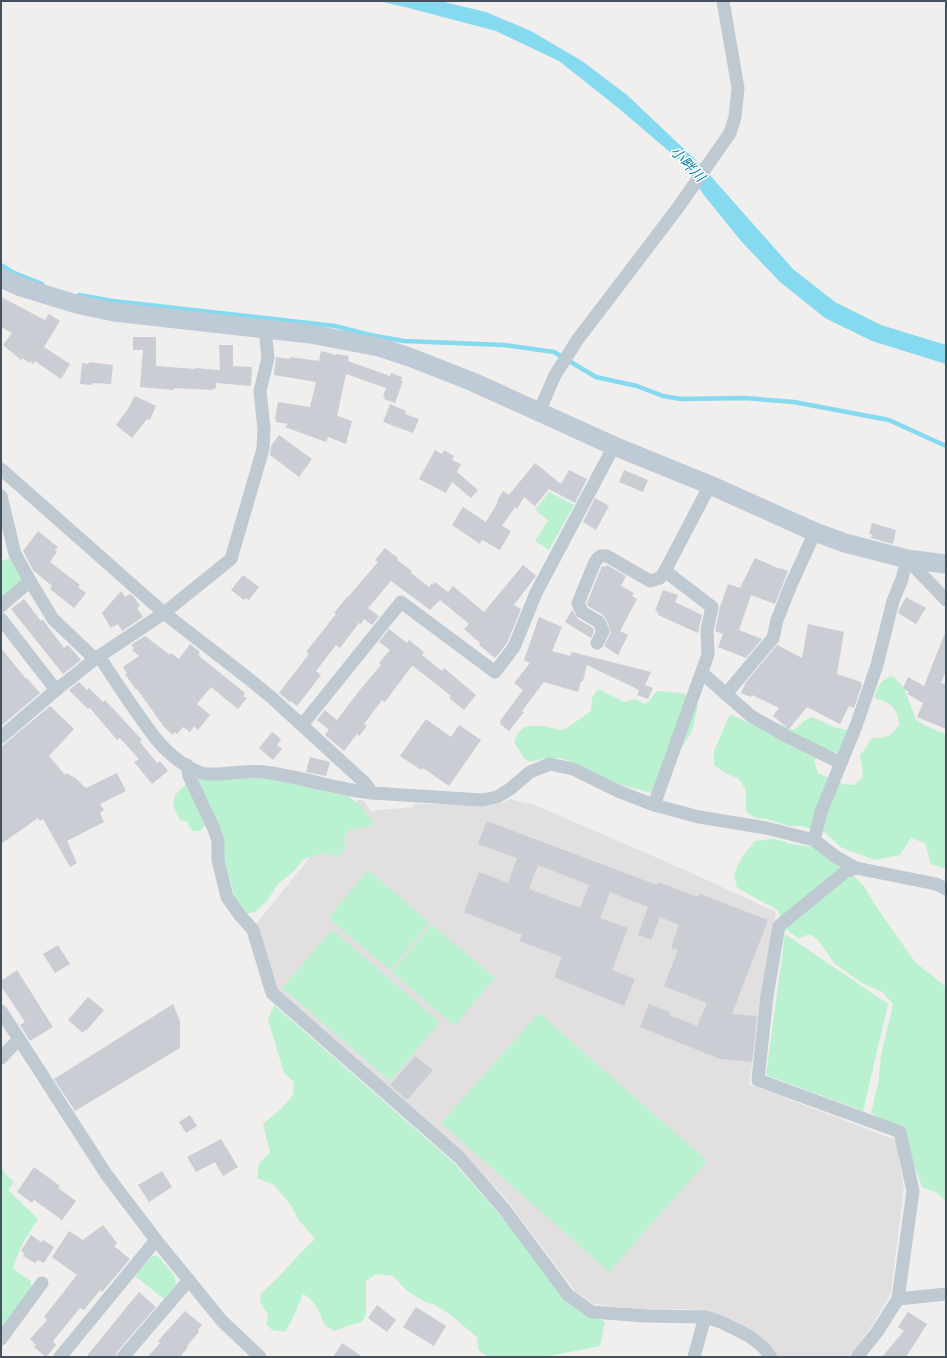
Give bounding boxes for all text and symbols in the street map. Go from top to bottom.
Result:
water label: 小畔川 [667,143,710,187]

